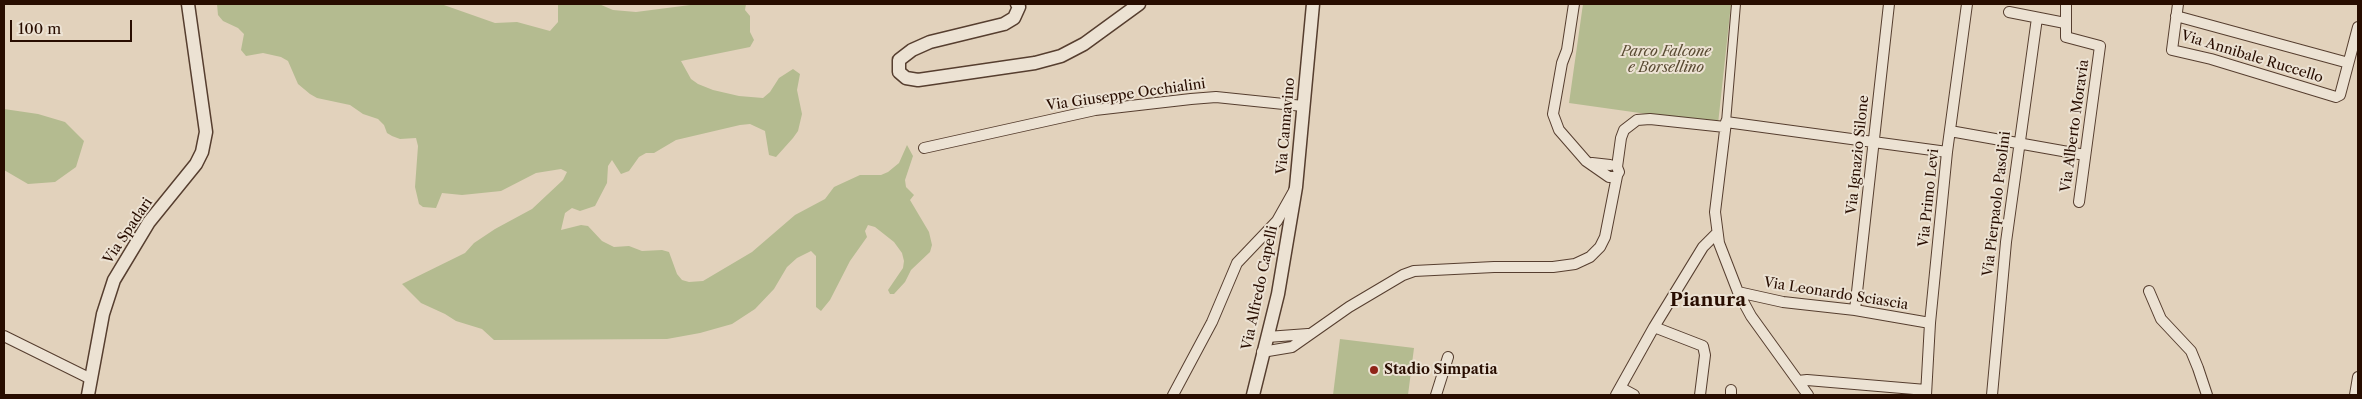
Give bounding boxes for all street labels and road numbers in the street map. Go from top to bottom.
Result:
street label: Via Annibale Ruccello [2179,27,2325,87]
street label: Via Alberto Moravia [2057,59,2093,193]
street label: Via Giuseppe Occhialini [1045,76,1207,114]
street label: Via Cannavino [1273,77,1299,175]
street label: Via Ignazio Silone [1843,95,1873,215]
street label: Via Pierpaolo Pasolini [1980,130,2014,278]
street label: Via Primo Levi [1915,148,1943,248]
street label: Via Spadari [100,195,156,267]
street label: Via Alfredo Capelli [1239,224,1281,352]
street label: Via Leonardo Sciascia [1762,274,1910,314]

